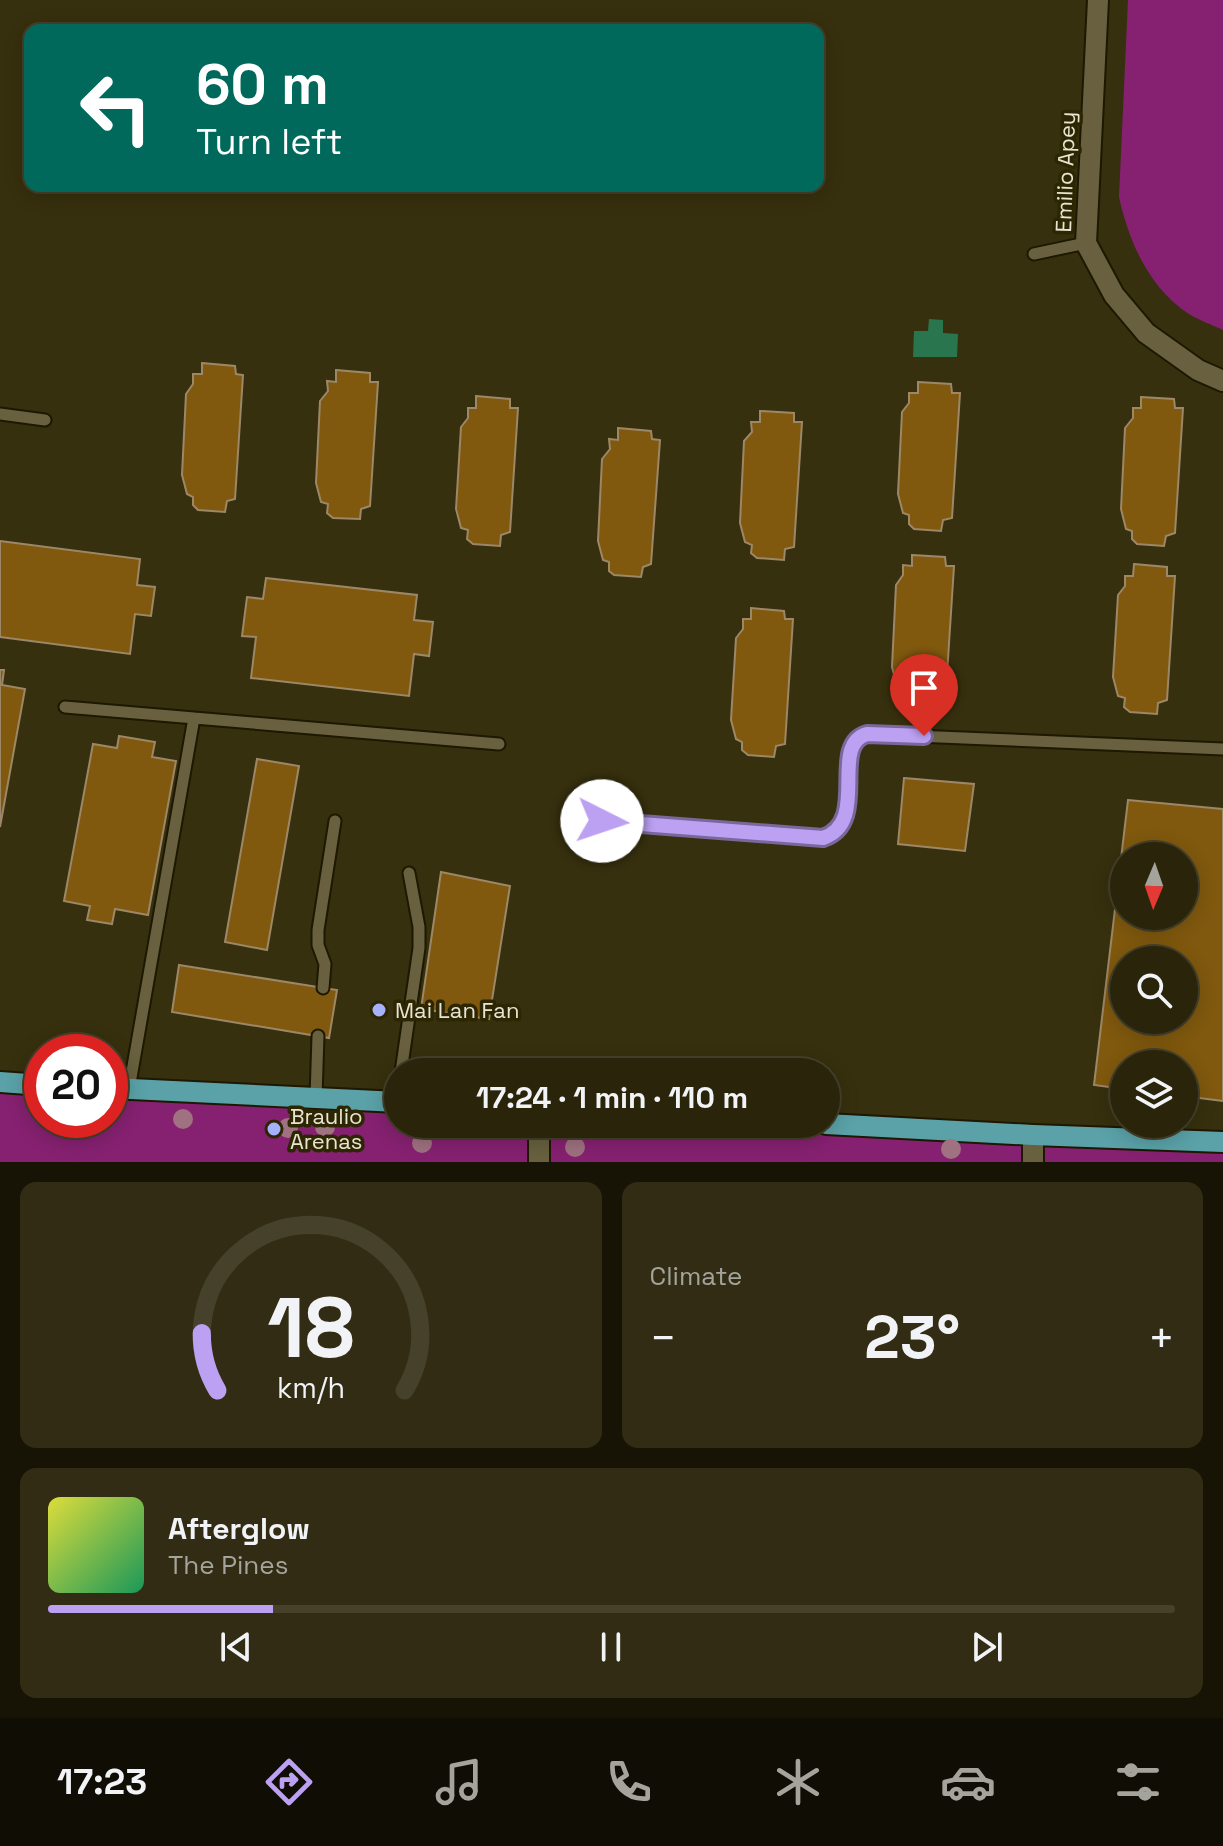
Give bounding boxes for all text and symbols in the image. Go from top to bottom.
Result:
text: 60 m [196,49,329,120]
icon: left [64,56,168,160]
street label: Emilio Apey [1049,111,1081,233]
text: Turn left [196,119,343,165]
pin [890,654,958,736]
icon: arrive [902,666,946,710]
position arrow [560,779,644,863]
north arrow [1110,842,1198,930]
map controls [1110,842,1198,1138]
button: search [1110,946,1198,1034]
place label: Mai Lan Fan [395,996,519,1024]
marker: Mai Lan Fan [370,1001,388,1019]
speed limit sign: 20 [24,1034,128,1138]
button: layers [1110,1050,1198,1138]
text: 17:24 · 1 min · 110 m [476,1078,748,1117]
place label: Braulio Arenas [290,1102,363,1155]
marker: Braulio Arenas [265,1120,283,1138]
text: Climate [650,1259,742,1293]
text: 18 [267,1275,355,1381]
text: 23° [864,1299,960,1376]
text: − [650,1310,677,1366]
text: + [1148,1310,1175,1366]
text: km/h [277,1370,345,1406]
text: Afterglow [168,1509,310,1548]
text: The Pines [168,1548,288,1582]
icon: previous [214,1625,258,1669]
icon: pause [589,1625,633,1669]
icon: next [965,1625,1009,1669]
icon: directions [261,1754,317,1810]
icon: music [431,1754,487,1810]
icon: phone [601,1754,657,1810]
icon: climate [770,1754,826,1810]
icon: car [940,1754,996,1810]
icon: filters [1110,1754,1166,1810]
text: 17:23 [57,1759,147,1805]

